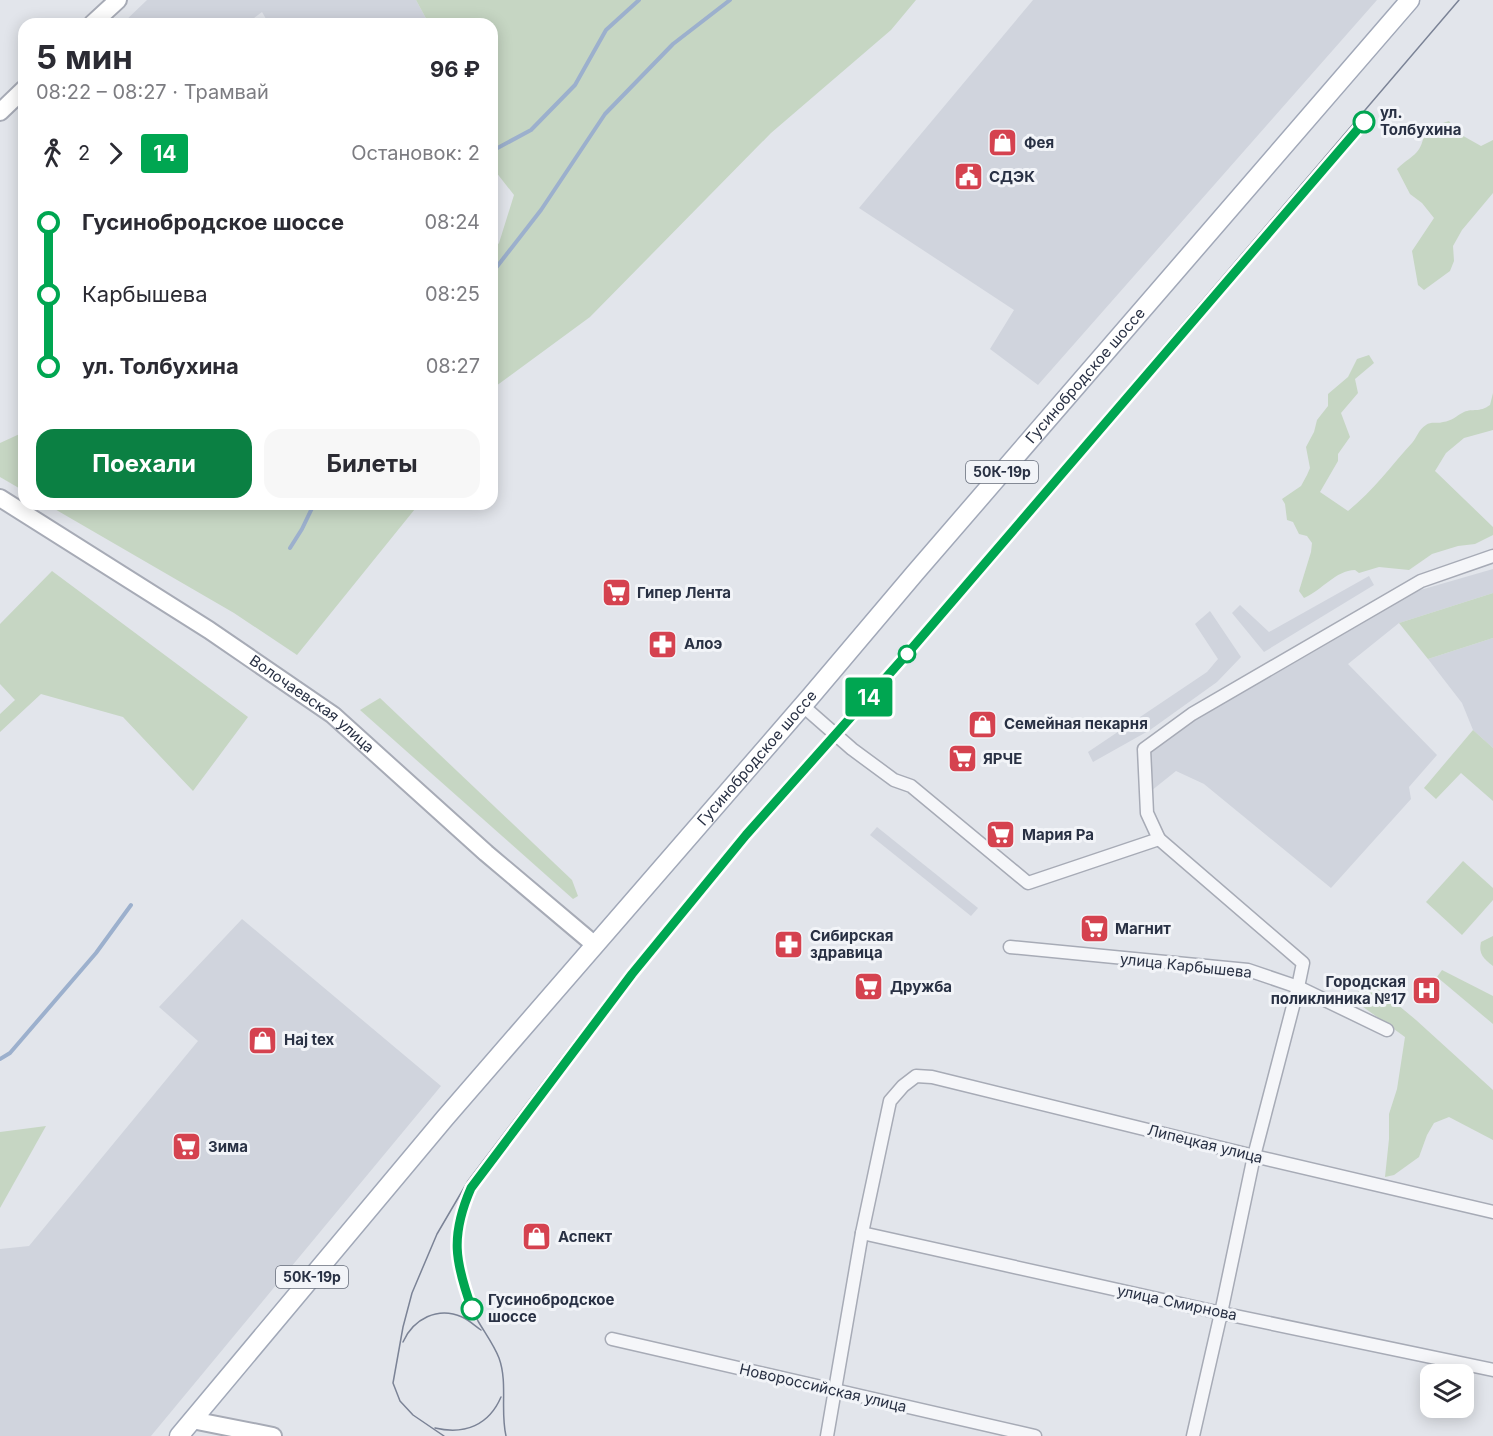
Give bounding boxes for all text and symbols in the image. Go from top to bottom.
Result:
text: 5 мин [36,37,133,77]
text: 96 ₽ [430,56,480,82]
text: 08:22 – 08:27 · Трамвай [36,80,269,104]
place label: ул. Толбухина [1380,103,1461,139]
marker: ул. Толбухина [1353,111,1375,133]
shop icon: Фея [987,127,1019,159]
place label: Фея [1024,133,1054,152]
icon: walk [36,137,69,170]
icon: forward [99,137,132,170]
text: 2 [78,141,90,165]
text: 14 [153,141,176,166]
text: Остановок: 2 [351,141,480,165]
public building icon: СДЭК [952,161,984,193]
place label: СДЭК [989,167,1035,186]
text: Гусинобродское шоссе [82,209,344,235]
text: 08:24 [424,210,480,234]
text: Карбышева [82,281,208,307]
text: 08:25 [425,282,480,306]
street label: Гусинобродское шоссе [1021,304,1149,447]
text: ул. Толбухина [82,353,239,379]
text: 08:27 [426,354,480,378]
button: Поехали [36,429,252,498]
button: Билеты [264,429,480,498]
road number: 50К-19р [966,461,1038,483]
supermarket icon: Гипер Лента [600,577,632,609]
place label: Гипер Лента [637,583,731,602]
pharmacy icon: Алоэ [647,628,679,660]
place label: Алоэ [684,634,722,653]
unlabelled marker [898,645,916,663]
street label: Волочаевская улица [246,651,378,757]
line badge: 14 [842,678,896,716]
text: 14 [857,685,881,710]
street label: Гусинобродское шоссе [693,686,821,829]
shop icon: Семейная пекарня [967,708,999,740]
place label: Семейная пекарня [1004,714,1148,733]
supermarket icon: ЯРЧЕ [946,743,978,775]
place label: ЯРЧЕ [983,749,1022,768]
supermarket icon: Мария Ра [985,819,1017,851]
place label: Мария Ра [1022,825,1094,844]
supermarket icon: Магнит [1078,913,1110,945]
place label: Магнит [1115,919,1171,938]
place label: Сибирская здравица [810,926,893,962]
pharmacy icon: Сибирская здравица [773,929,805,961]
street label: улица Карбышева [1119,949,1253,982]
supermarket icon: Дружба [853,971,885,1003]
place label: Городская поликлиника №17 [1271,972,1406,1008]
hospital icon: Городская поликлиника №17 [1411,975,1443,1007]
place label: Дружба [890,977,952,996]
shop icon: Haj tex [247,1024,279,1056]
place label: Haj tex [284,1030,335,1049]
street label: Липецкая улица [1145,1120,1265,1167]
supermarket icon: Зима [171,1131,203,1163]
place label: Зима [208,1137,248,1156]
shop icon: Аспект [521,1221,553,1253]
place label: Аспект [558,1227,613,1246]
road number: 50К-19р [276,1266,348,1288]
street label: улица Смирнова [1115,1281,1239,1325]
place label: Гусинобродское шоссе [488,1290,615,1326]
marker: Гусинобродское шоссе [461,1298,483,1320]
street label: Новороссийская улица [738,1359,909,1416]
map controls [1420,1364,1474,1418]
button: layers [1420,1364,1474,1418]

